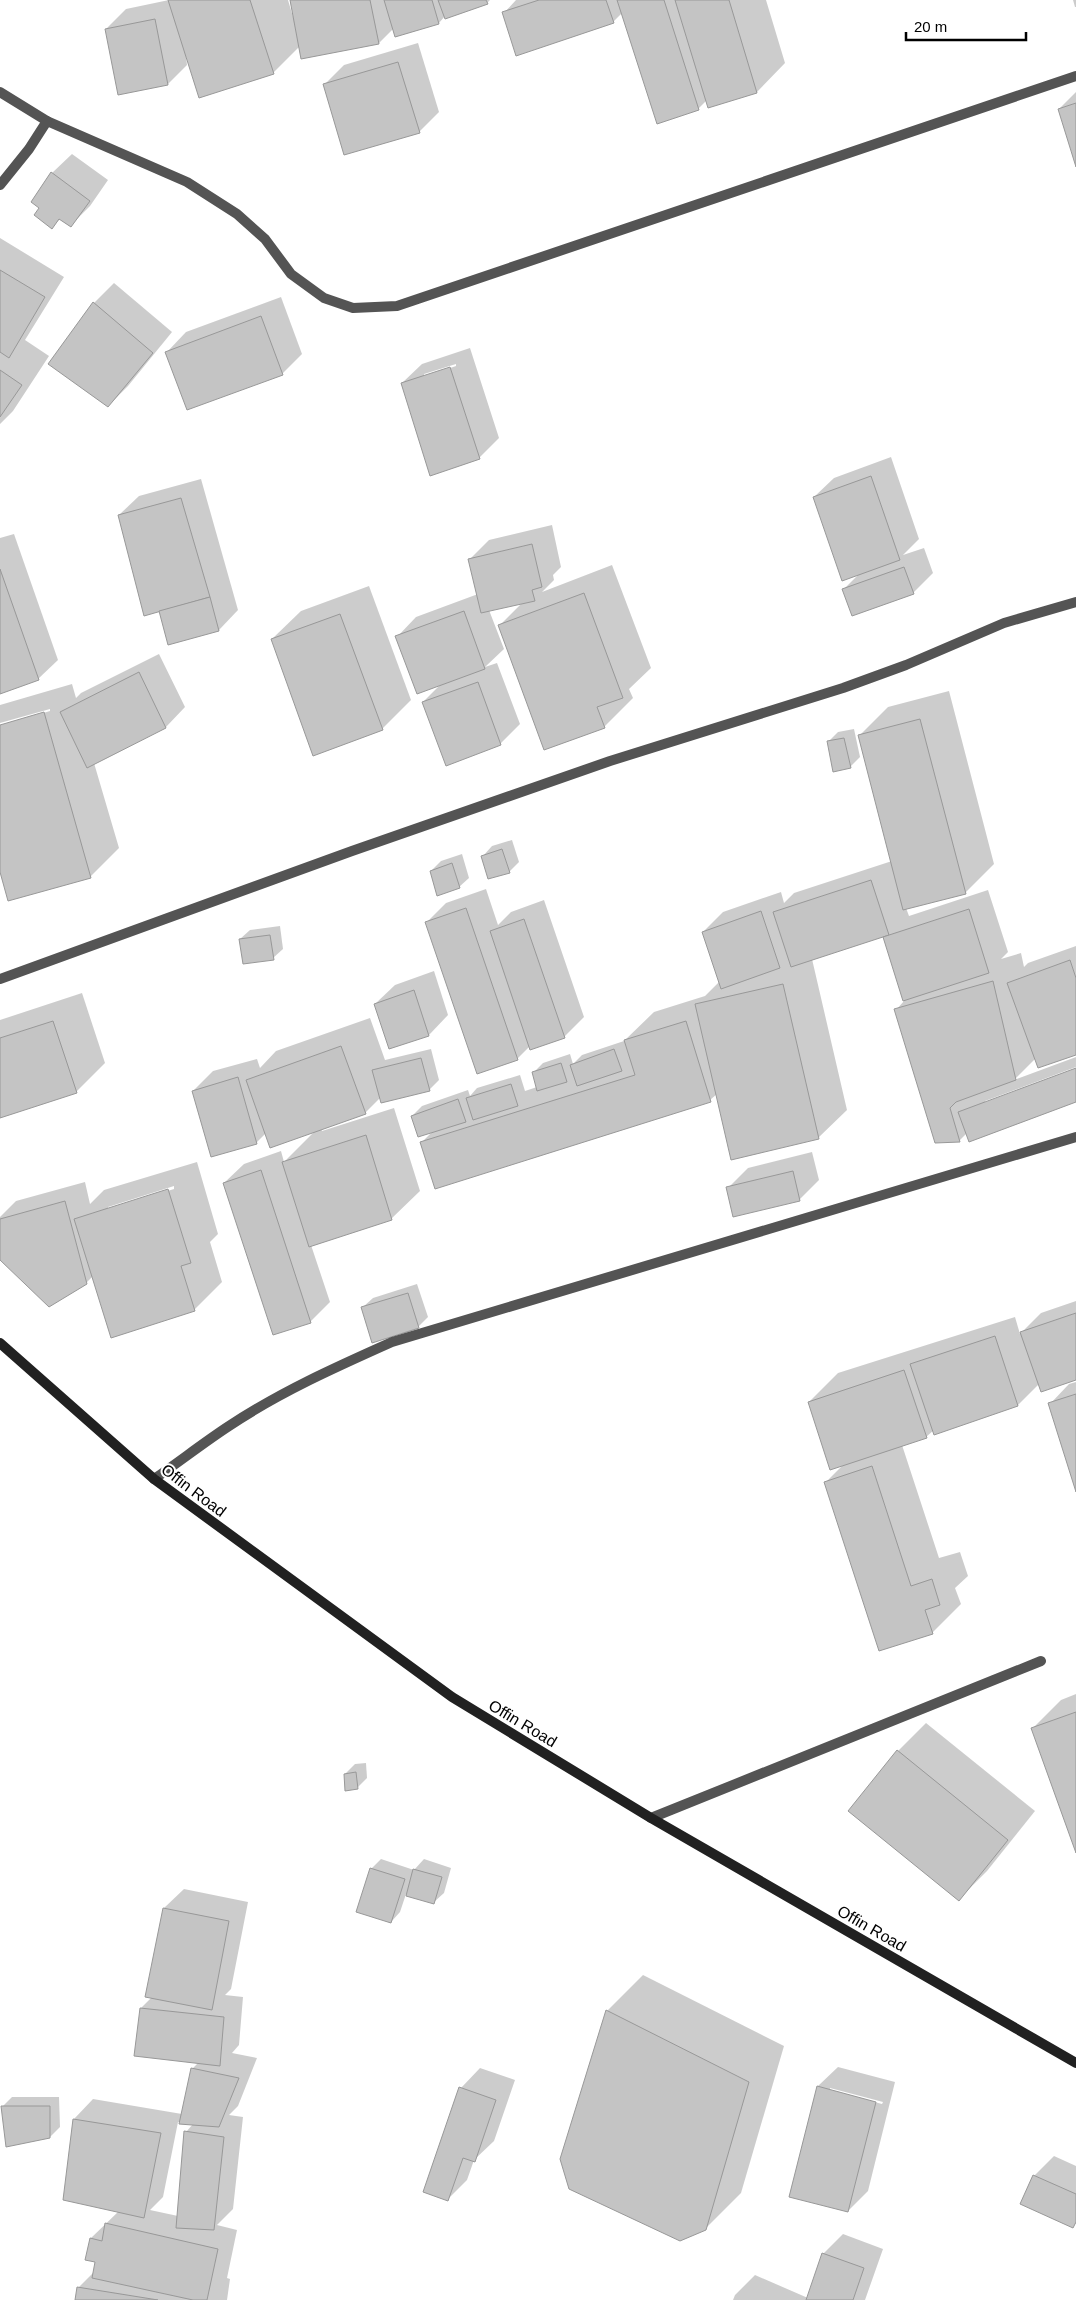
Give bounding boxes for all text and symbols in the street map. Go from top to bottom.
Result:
scale bar [906,10,1026,42]
text: 20 m [914,18,947,35]
street label: Offin Road [158,1461,229,1520]
street label: Offin Road [486,1697,560,1750]
street label: Offin Road [835,1902,909,1955]

